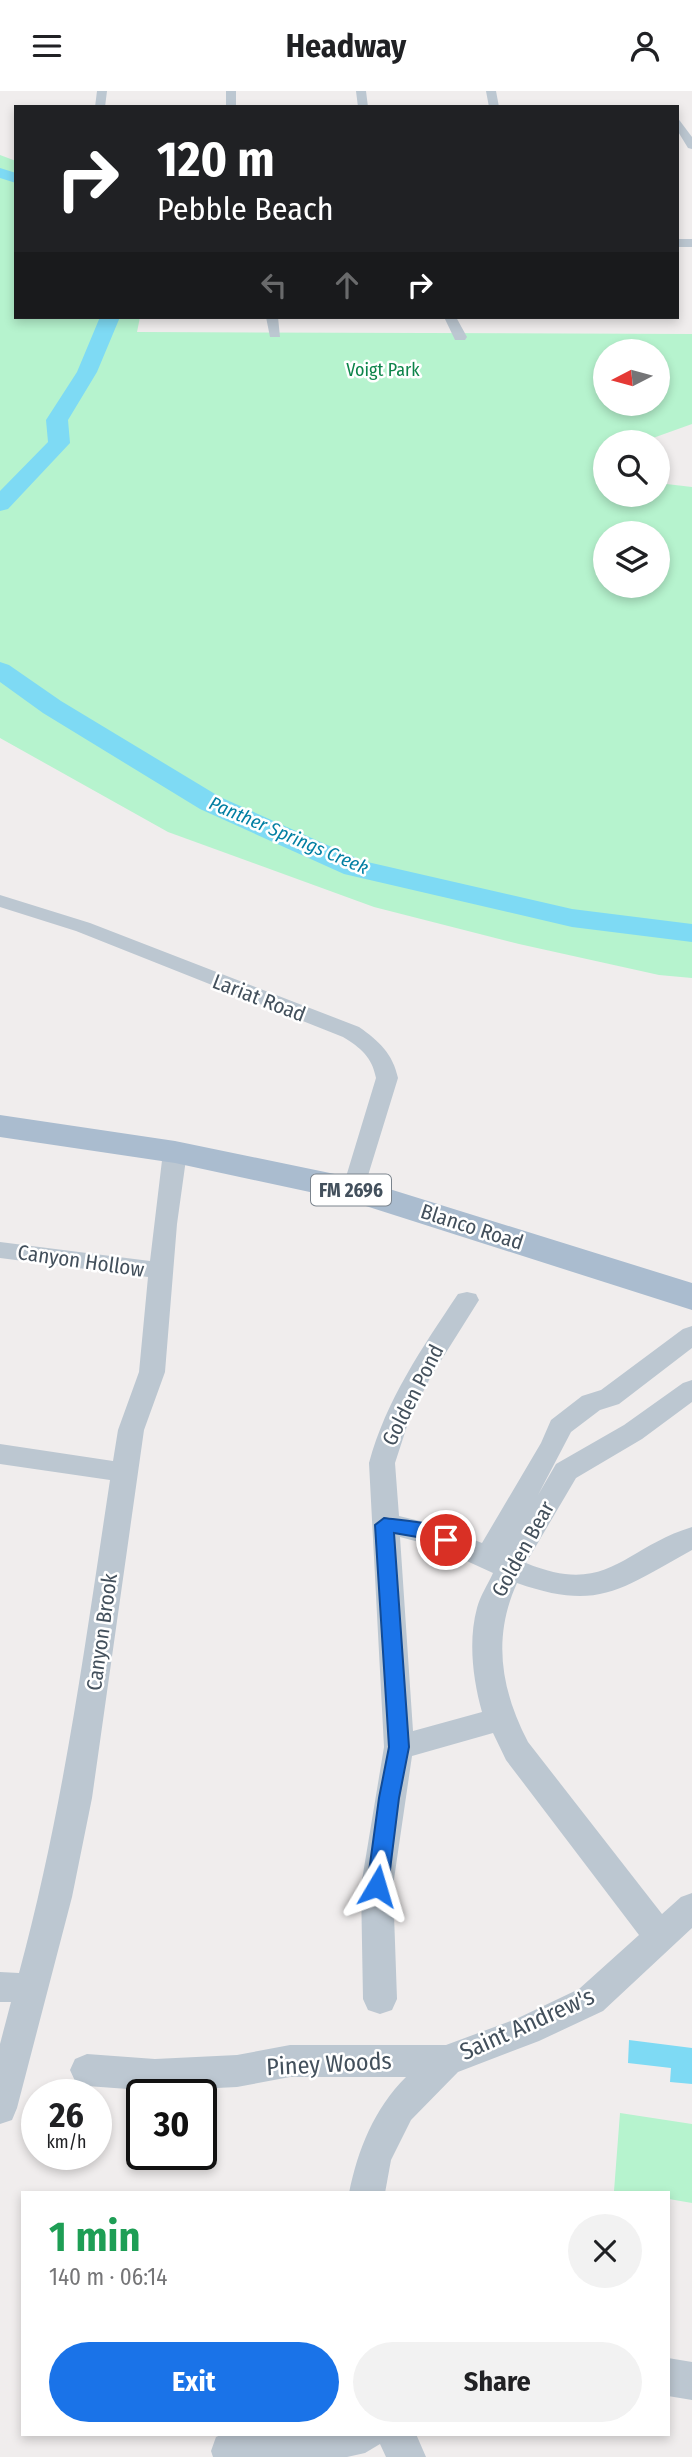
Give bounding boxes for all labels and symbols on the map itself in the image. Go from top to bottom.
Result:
north arrow [593,339,670,417]
park label: Voigt Park [346,359,420,381]
water label: Panther Springs Creek [206,792,372,879]
street label: Lariat Road [209,968,309,1028]
road number: FM 2696 [311,1175,391,1205]
street label: Blanco Road [417,1198,527,1256]
street label: Canyon Hollow [16,1239,146,1283]
street label: Golden Pond [376,1340,450,1450]
street label: Golden Bear [486,1496,560,1601]
pin [416,1510,476,1570]
street label: Canyon Brook [81,1572,123,1692]
position arrow [340,1849,414,1923]
street label: Saint Andrew's [455,1982,599,2066]
street label: Piney Woods [266,2047,392,2081]
speed limit sign: 30 [126,2079,217,2170]

